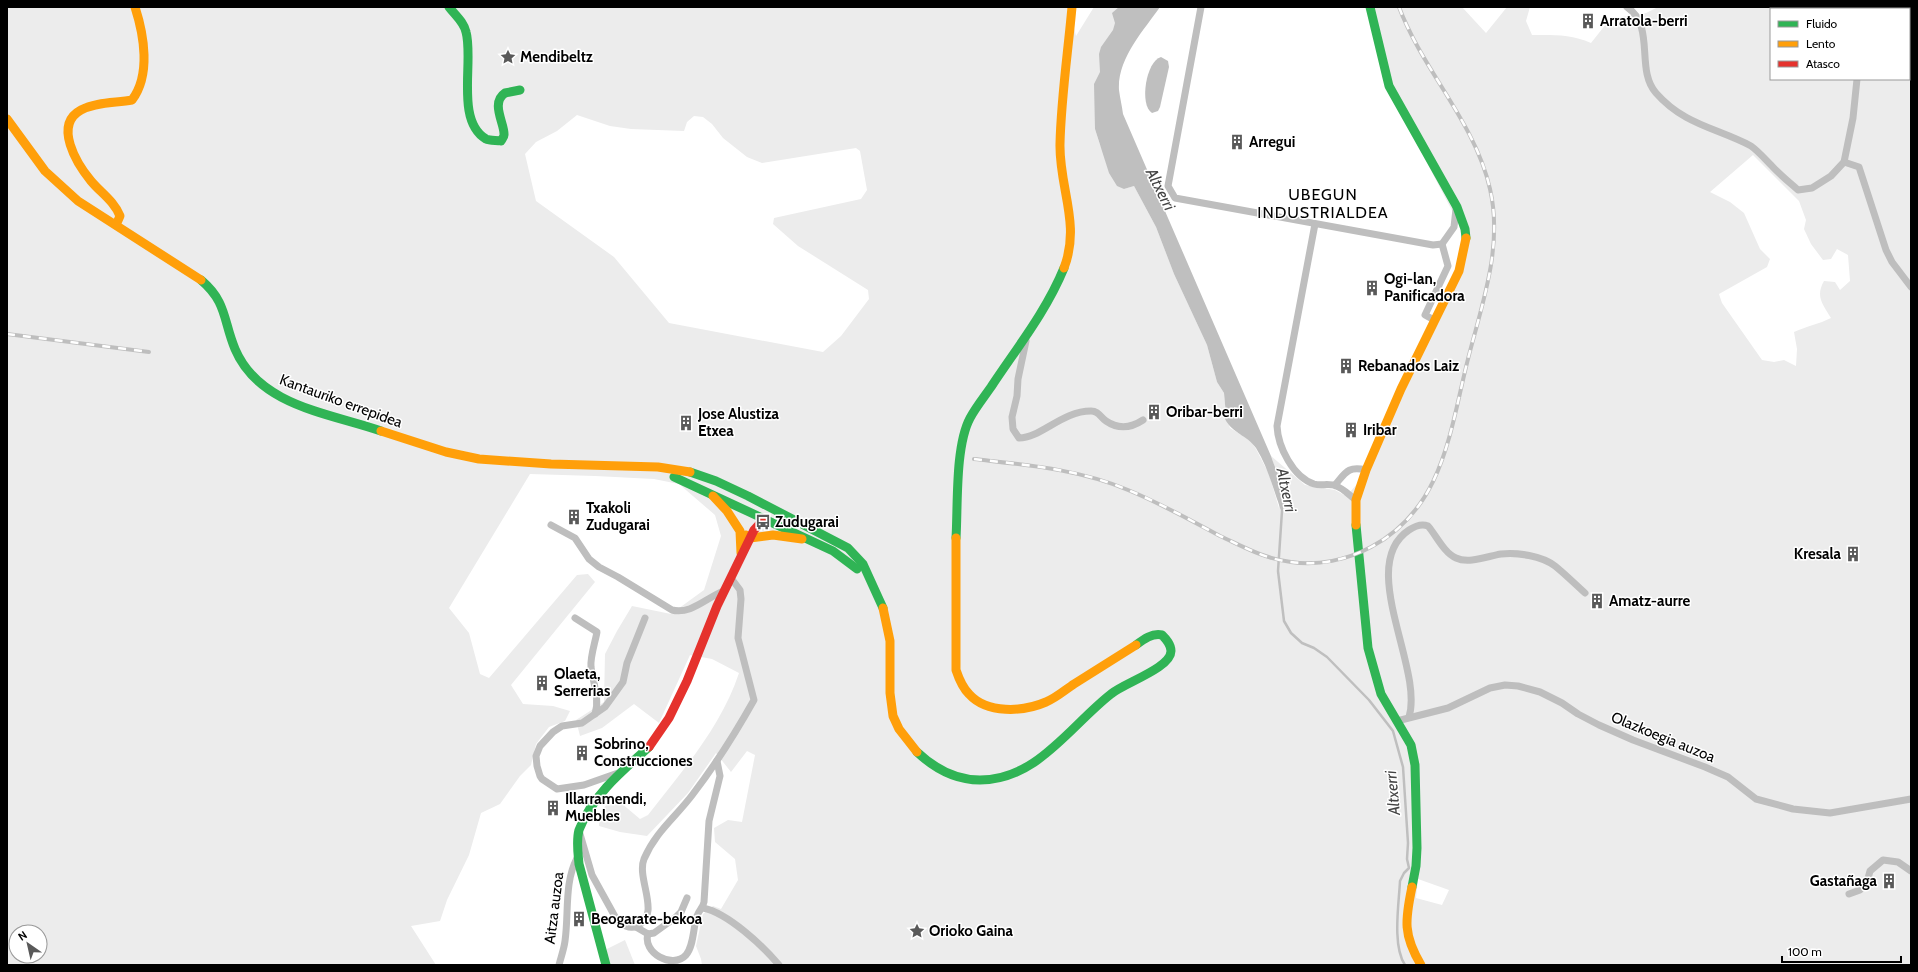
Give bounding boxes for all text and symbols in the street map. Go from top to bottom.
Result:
legend [1770,8,1910,80]
building icon: Arratola-berri [1579,12,1597,30]
place label: Arratola-berri [1600,12,1688,30]
text: Fluido [1806,16,1838,31]
text: Lento [1806,36,1836,51]
place icon: Mendibeltz [499,48,517,66]
place label: Mendibeltz [520,48,593,66]
text: Atasco [1806,56,1840,71]
building icon: Arregui [1228,133,1246,151]
place label: Arregui [1249,133,1295,151]
water label: Altxerri [1141,164,1179,214]
district label: UBEGUN INDUSTRIALDEA [1257,185,1389,222]
place label: Ogi-lan, Panificadora [1384,270,1465,305]
building icon: Ogi-lan, Panificadora [1363,279,1381,297]
building icon: Rebanados Laiz [1337,357,1355,375]
place label: Rebanados Laiz [1358,357,1459,375]
street label: Kantauriko errepidea [277,370,406,432]
building icon: Oribar-berri [1145,403,1163,421]
place label: Oribar-berri [1166,403,1243,421]
place label: Jose Alustiza Etxea [697,405,780,440]
building icon: Jose Alustiza Etxea [677,414,695,432]
building icon: Iribar [1342,421,1360,439]
place label: Iribar [1363,421,1397,439]
water label: Altxerri [1272,465,1301,515]
place label: Txakoli Zudugarai [586,499,650,534]
building icon: Txakoli Zudugarai [565,508,583,526]
bus stop icon: Zudugarai [754,513,772,531]
place label: Zudugarai [775,513,839,531]
place label: Kresala [1794,545,1842,563]
building icon: Kresala [1844,545,1862,563]
building icon: Amatz-aurre [1588,592,1606,610]
place label: Amatz-aurre [1609,592,1691,610]
place label: Olaeta, Serrerias [554,665,610,700]
building icon: Olaeta, Serrerias [533,674,551,692]
street label: Olazkoegia auzoa [1608,708,1718,766]
place label: Sobrino, Construcciones [594,735,693,770]
building icon: Sobrino, Construcciones [573,744,591,762]
water label: Altxerri [1381,769,1404,817]
place label: Illarramendi, Muebles [565,790,646,825]
building icon: Illarramendi, Muebles [544,799,562,817]
street label: Aitza auzoa [541,870,567,945]
place label: Gastañaga [1810,872,1878,890]
building icon: Gastañaga [1880,872,1898,890]
building icon: Beogarate-bekoa [570,910,588,928]
place label: Beogarate-bekoa [591,910,703,928]
place icon: Orioko Gaina [908,922,926,940]
place label: Orioko Gaina [929,922,1014,940]
north arrow [8,924,48,964]
text: N [15,928,30,944]
scale bar [1782,938,1901,964]
text: 100 m [1788,944,1822,959]

